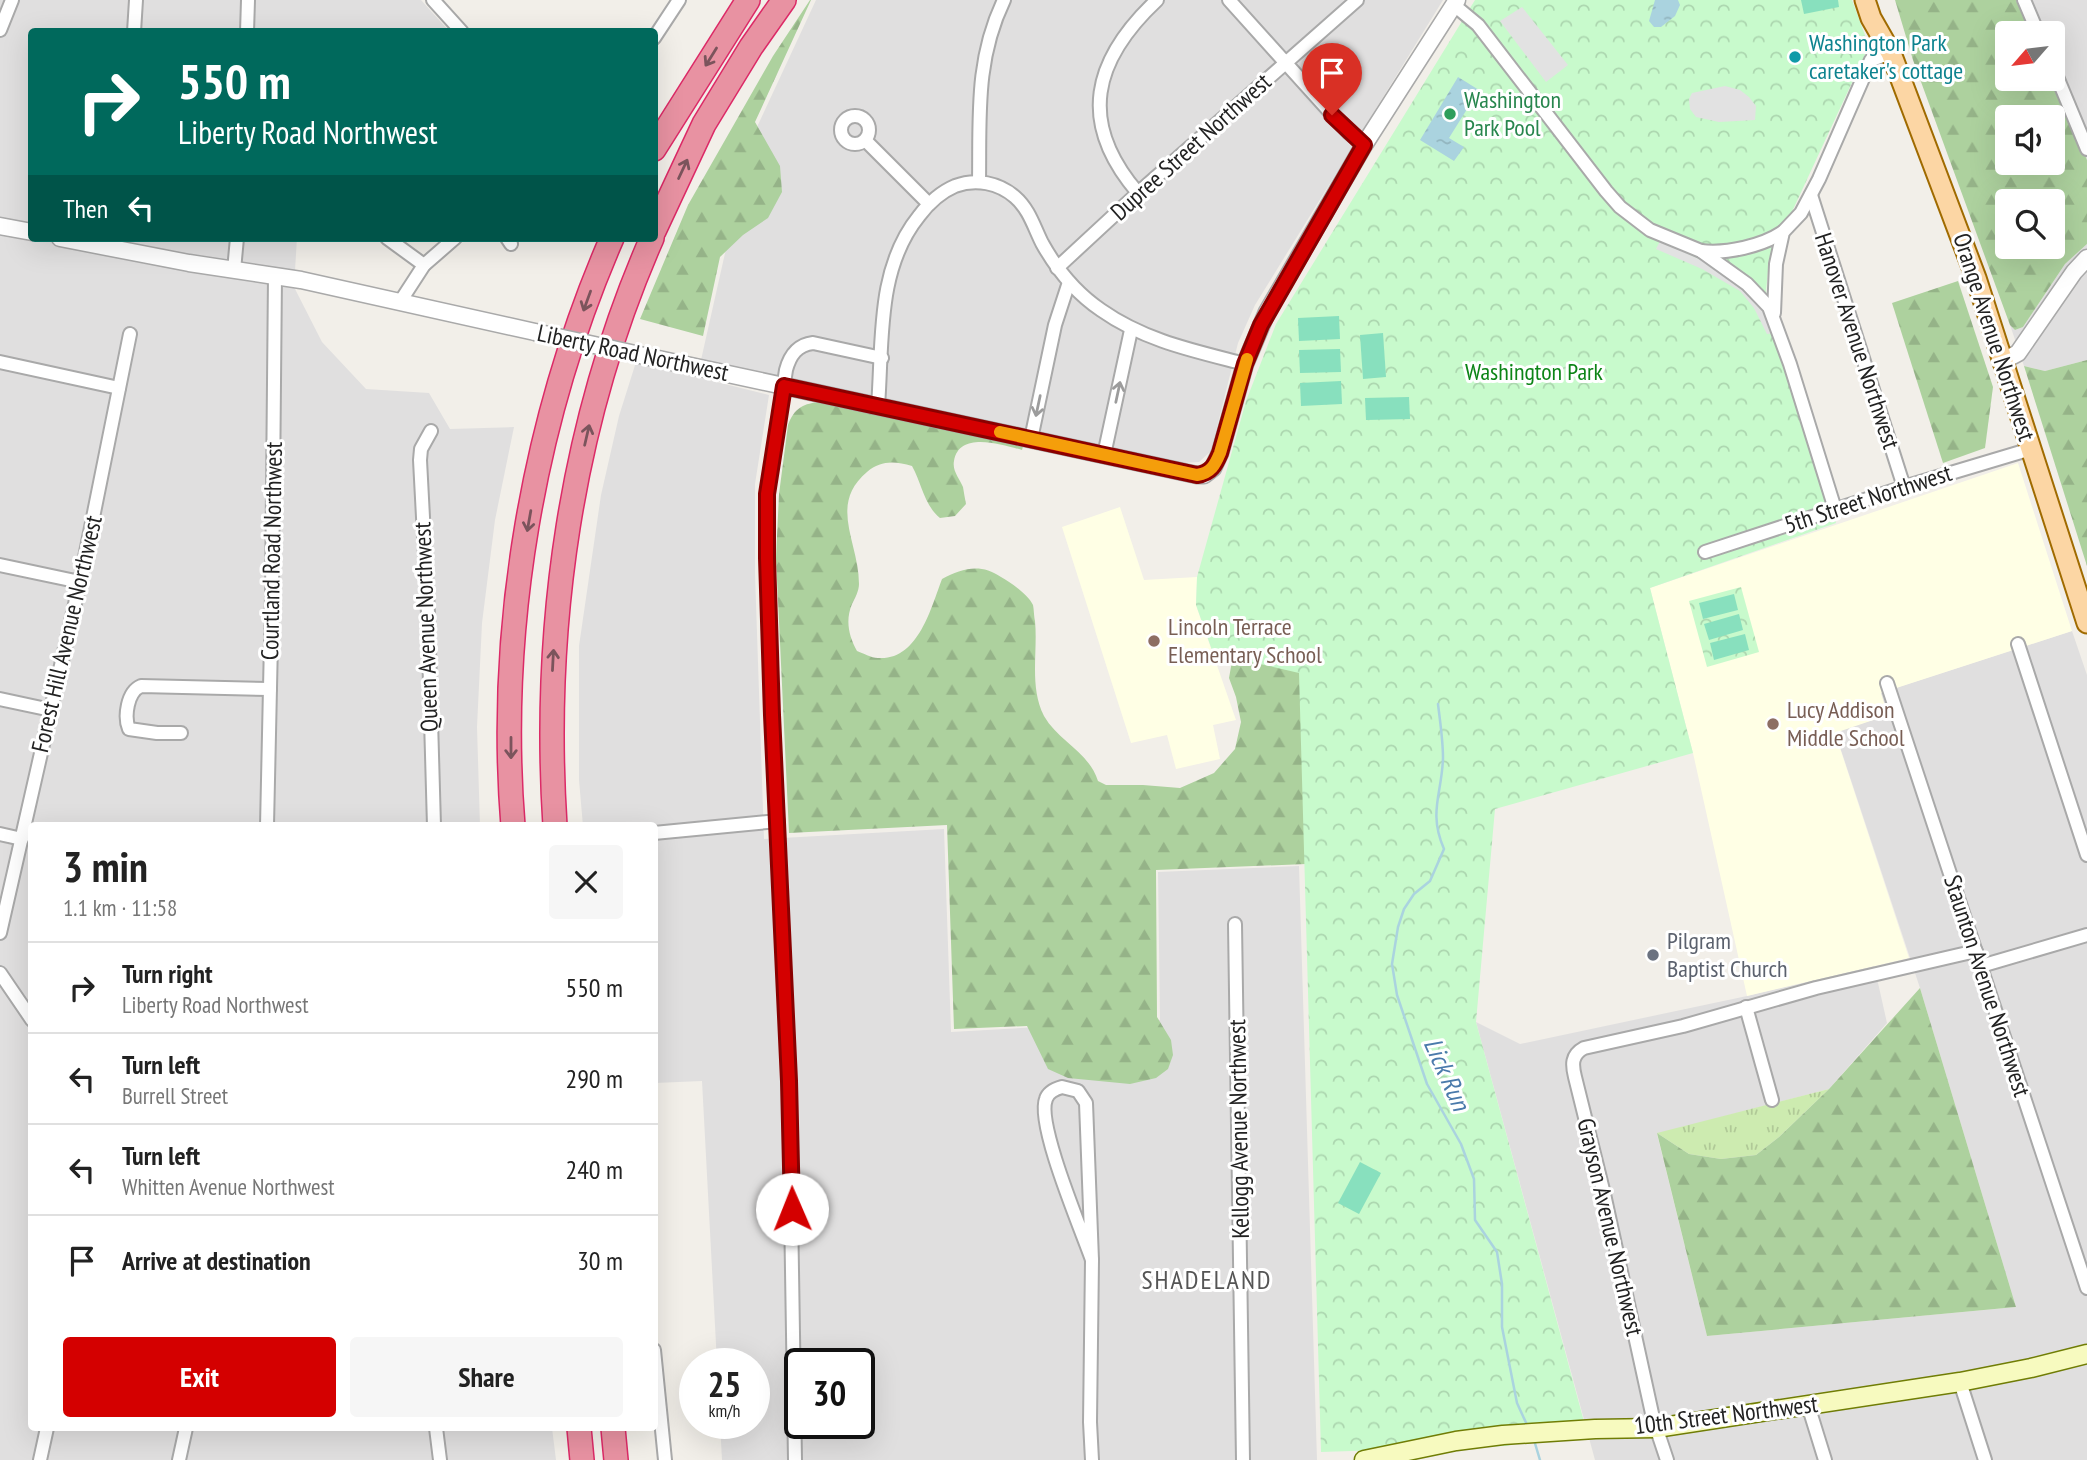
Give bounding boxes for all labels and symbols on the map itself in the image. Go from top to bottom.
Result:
north arrow [1995,21,2065,91]
place label: Washington Park caretaker's cottage [1809,27,1963,86]
pin [1302,43,1362,115]
one-way arrow [703,47,718,66]
marker: Washington Park caretaker's cottage [1787,49,1803,65]
street label: Dupree Street Northwest [1104,66,1278,227]
place label: Washington Park Pool [1464,84,1561,143]
marker: Washington Park Pool [1442,106,1458,122]
one-way arrow [677,159,690,180]
street label: Hanover Avenue Northwest [1808,229,1907,453]
street label: Orange Avenue Northwest [1946,229,2043,445]
one-way arrow [580,290,592,312]
street label: Liberty Road Northwest [535,317,732,388]
park label: Washington Park [1465,356,1604,387]
one-way arrow [1111,381,1125,404]
one-way arrow [1031,394,1045,417]
one-way arrow [581,424,594,447]
street label: Courtland Road Northwest [254,441,289,660]
street label: 5th Street Northwest [1780,457,1956,540]
one-way arrow [522,509,535,532]
street label: Forest Hill Avenue Northwest [24,512,109,755]
street label: Queen Avenue Northwest [406,521,445,733]
place label: Lincoln Terrace Elementary School [1168,611,1322,670]
marker: Lincoln Terrace Elementary School [1146,633,1162,649]
one-way arrow [547,649,560,672]
place label: Lucy Addison Middle School [1787,694,1905,753]
marker: Lucy Addison Middle School [1765,716,1781,732]
one-way arrow [504,736,518,759]
street label: Staunton Avenue Northwest [1937,871,2038,1101]
place label: Pilgram Baptist Church [1667,925,1788,984]
marker: Pilgram Baptist Church [1645,947,1661,963]
street label: Kellogg Avenue Northwest [1221,1019,1256,1239]
water label: Lick Run [1417,1032,1479,1117]
street label: Grayson Avenue Northwest [1570,1115,1651,1339]
position arrow [755,1172,829,1246]
district label: SHADELAND [1141,1263,1273,1296]
speed limit sign: 30 [784,1348,875,1439]
street label: 10th Street Northwest [1632,1388,1820,1441]

